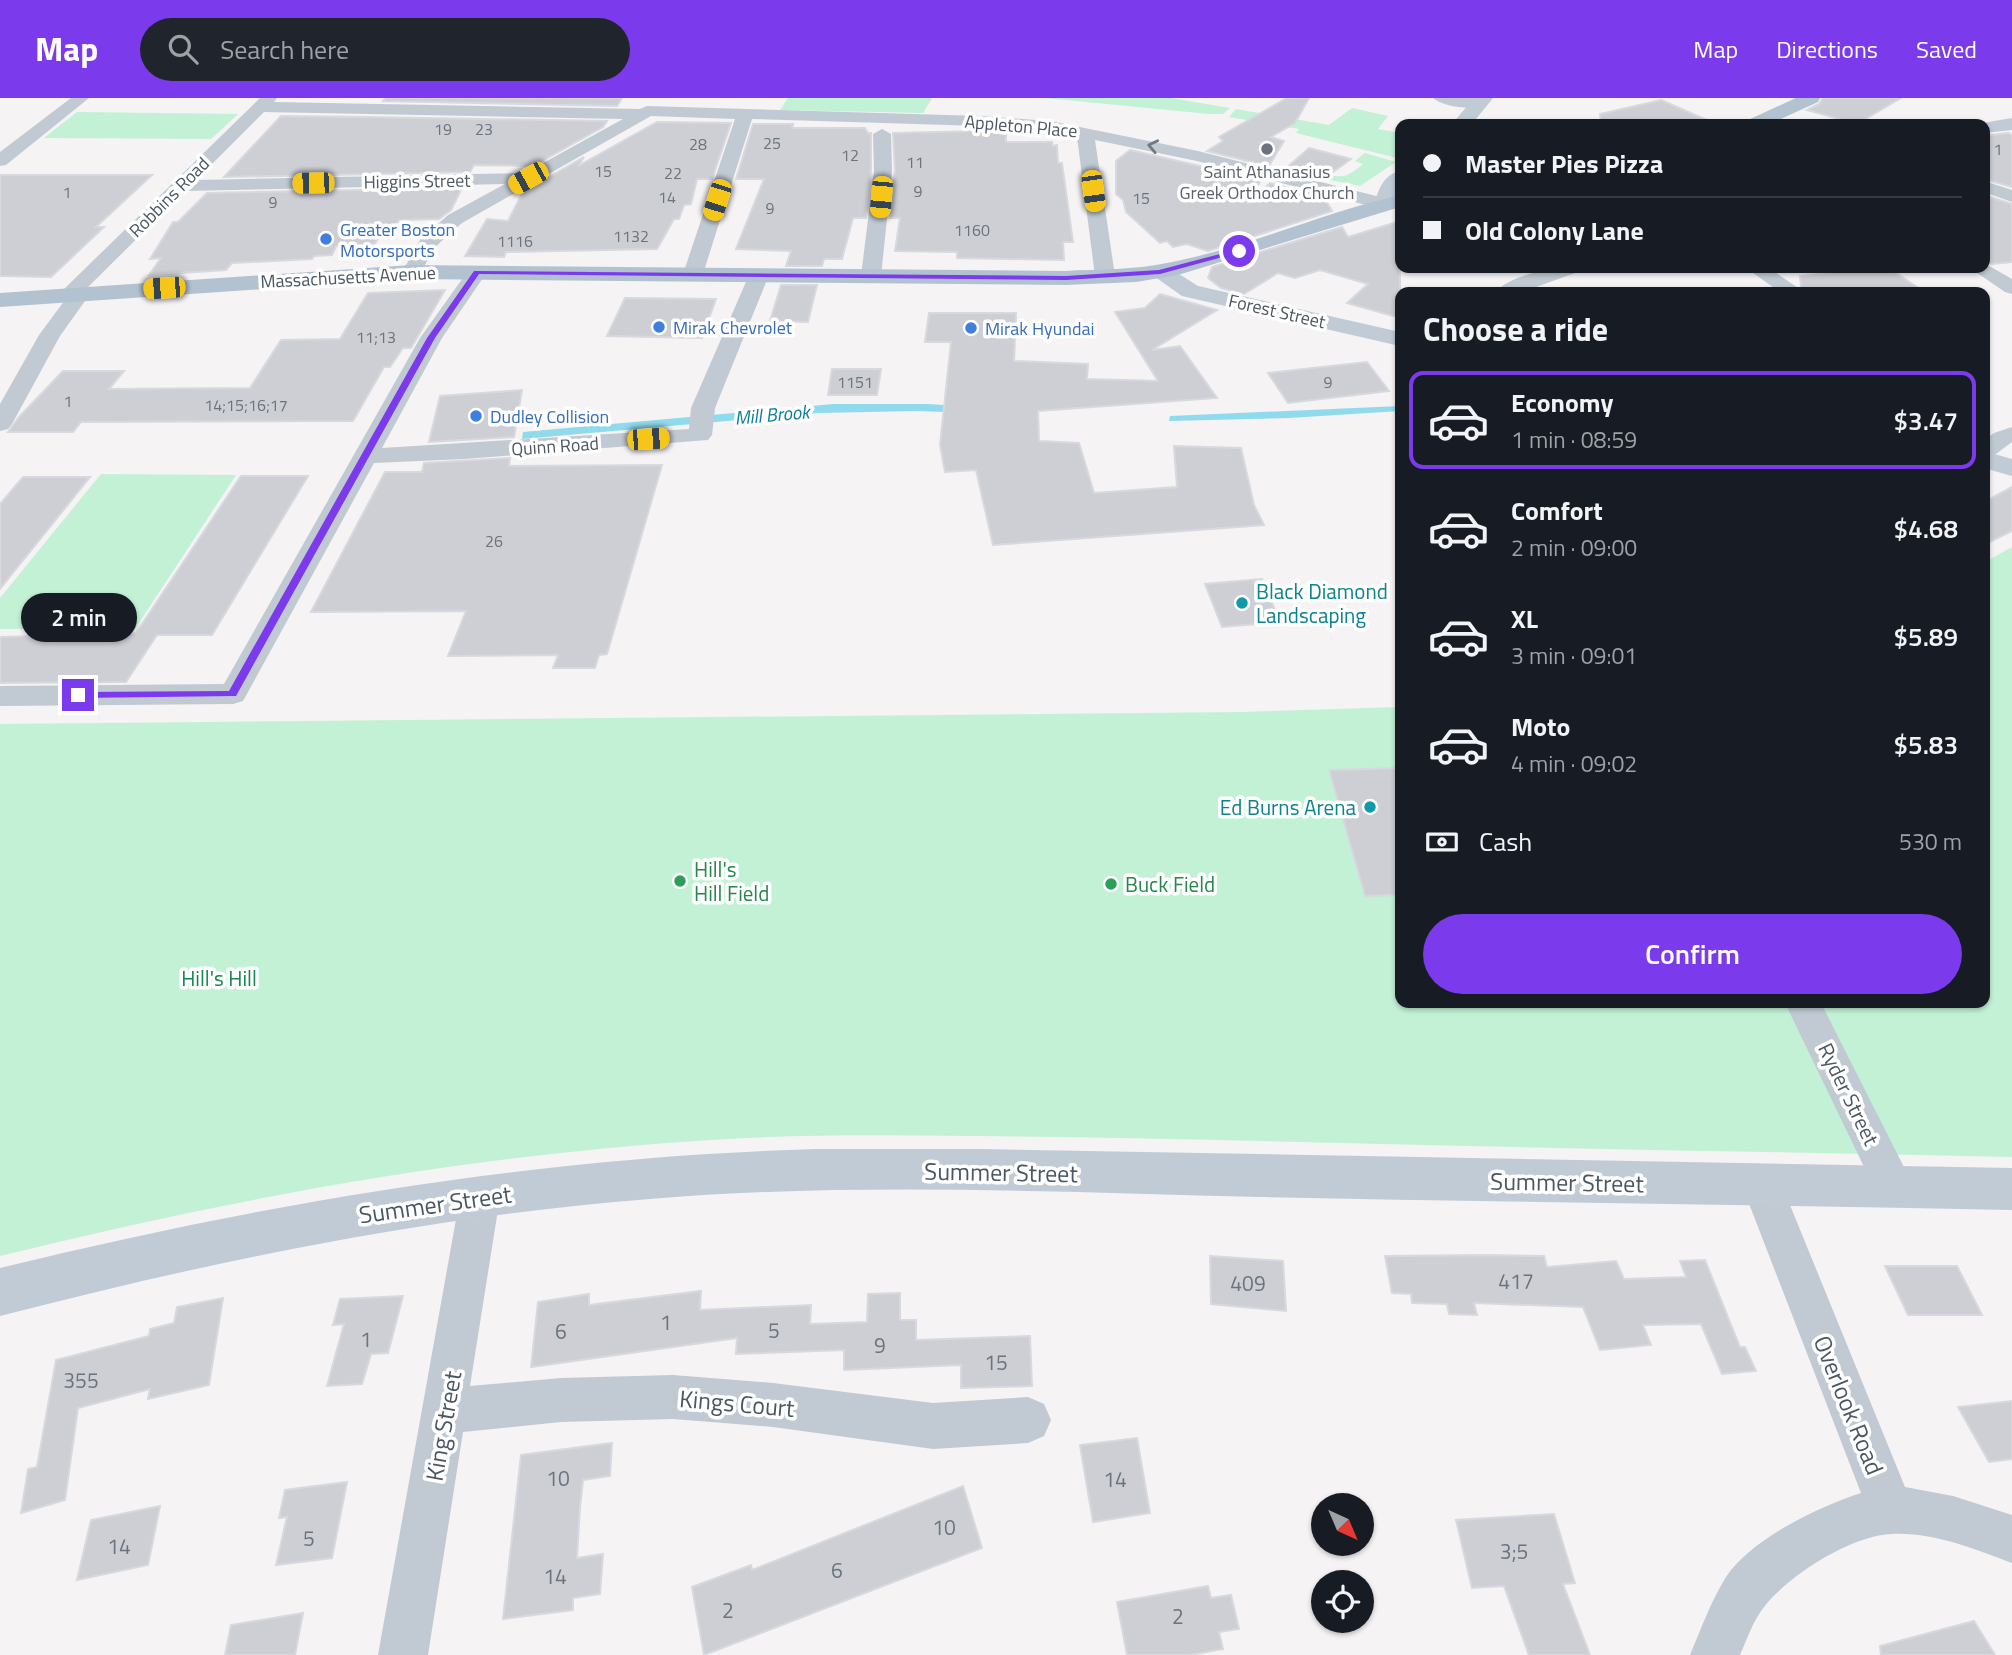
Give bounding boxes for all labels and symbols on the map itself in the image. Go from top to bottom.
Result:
street label: Appleton Place [964,108,1078,144]
house number: 19 [434,117,452,141]
house number: 23 [475,117,493,141]
house number: 25 [763,131,781,155]
house number: 28 [689,132,707,156]
house number: 1 [1994,137,2002,161]
one-way arrow [1147,140,1159,154]
marker: Saint Athanasius Greek Orthodox Church [1259,141,1275,157]
house number: 12 [841,143,859,167]
house number: 11 [906,150,924,174]
street label: Robbins Road [123,151,215,243]
place label: Saint Athanasius Greek Orthodox Church [1180,158,1354,206]
car [505,159,552,197]
house number: 15 [594,159,612,183]
house number: 22 [664,161,682,185]
street label: Higgins Street [363,167,471,195]
car [1080,169,1107,213]
car [292,172,335,194]
car [869,175,894,219]
car [701,177,734,223]
house number: 9 [914,179,923,203]
house number: 1 [63,180,71,204]
house number: 14 [658,185,676,209]
house number: 15 [1132,186,1150,210]
house number: 9 [269,190,278,214]
house number: 9 [766,196,775,220]
place label: Greater Boston Motorsports [340,216,455,264]
house number: 1160 [954,218,990,242]
house number: 1132 [613,224,649,248]
house number: 1116 [497,229,533,253]
marker: Greater Boston Motorsports [318,231,334,247]
route start [1223,235,1255,267]
street label: Massachusetts Avenue [260,259,436,295]
car [143,276,186,300]
street label: Forest Street [1226,287,1329,335]
place label: Mirak Chevrolet [673,314,793,341]
place label: Mirak Hyundai [985,315,1094,342]
marker: Mirak Chevrolet [651,319,667,335]
marker: Mirak Hyundai [963,320,979,336]
house number: 11;13 [356,325,396,349]
house number: 1151 [837,370,873,394]
house number: 9 [1324,370,1333,394]
house number: 1 [64,389,72,413]
house number: 14;15;16;17 [204,393,288,417]
water label: Mill Brook [733,396,813,432]
place label: Dudley Collision [490,403,609,430]
marker: Dudley Collision [468,408,484,424]
car [627,427,670,451]
street label: Quinn Road [510,429,600,463]
house number: 26 [485,529,503,553]
place label: Black Diamond Landscaping [1256,575,1388,631]
callout: 2 min [20,594,136,642]
marker: Black Diamond Landscaping [1234,595,1250,611]
route end [62,679,94,711]
place label: Ed Burns Arena [1220,791,1356,823]
marker: Ed Burns Arena [1362,799,1378,815]
place label: Hill's Hill Field [694,853,769,909]
place label: Buck Field [1125,868,1215,900]
marker: Hill's Hill Field [672,873,688,889]
marker: Buck Field [1103,876,1119,892]
park label: Hill's Hill [181,962,257,994]
street label: Ryder Street [1810,1037,1888,1151]
street label: Summer Street [924,1153,1079,1191]
street label: Summer Street [1490,1163,1645,1201]
street label: Summer Street [357,1175,514,1233]
house number: 417 [1498,1265,1534,1297]
house number: 409 [1230,1267,1266,1299]
house number: 1 [660,1306,672,1338]
house number: 5 [768,1314,780,1346]
house number: 6 [555,1315,567,1347]
house number: 1 [360,1323,372,1355]
house number: 9 [874,1329,886,1361]
street label: Overlook Road [1805,1330,1893,1480]
house number: 15 [984,1346,1008,1378]
house number: 355 [63,1364,99,1396]
street label: King Street [416,1368,470,1484]
street label: Kings Court [678,1380,797,1426]
house number: 10 [546,1462,570,1494]
house number: 14 [1103,1463,1127,1495]
north arrow [1311,1493,1374,1556]
house number: 10 [932,1511,956,1543]
house number: 5 [303,1522,315,1554]
house number: 14 [107,1530,131,1562]
house number: 3;5 [1500,1535,1528,1567]
house number: 6 [831,1554,843,1586]
house number: 14 [543,1560,567,1592]
house number: 2 [722,1594,734,1626]
house number: 2 [1172,1600,1184,1632]

